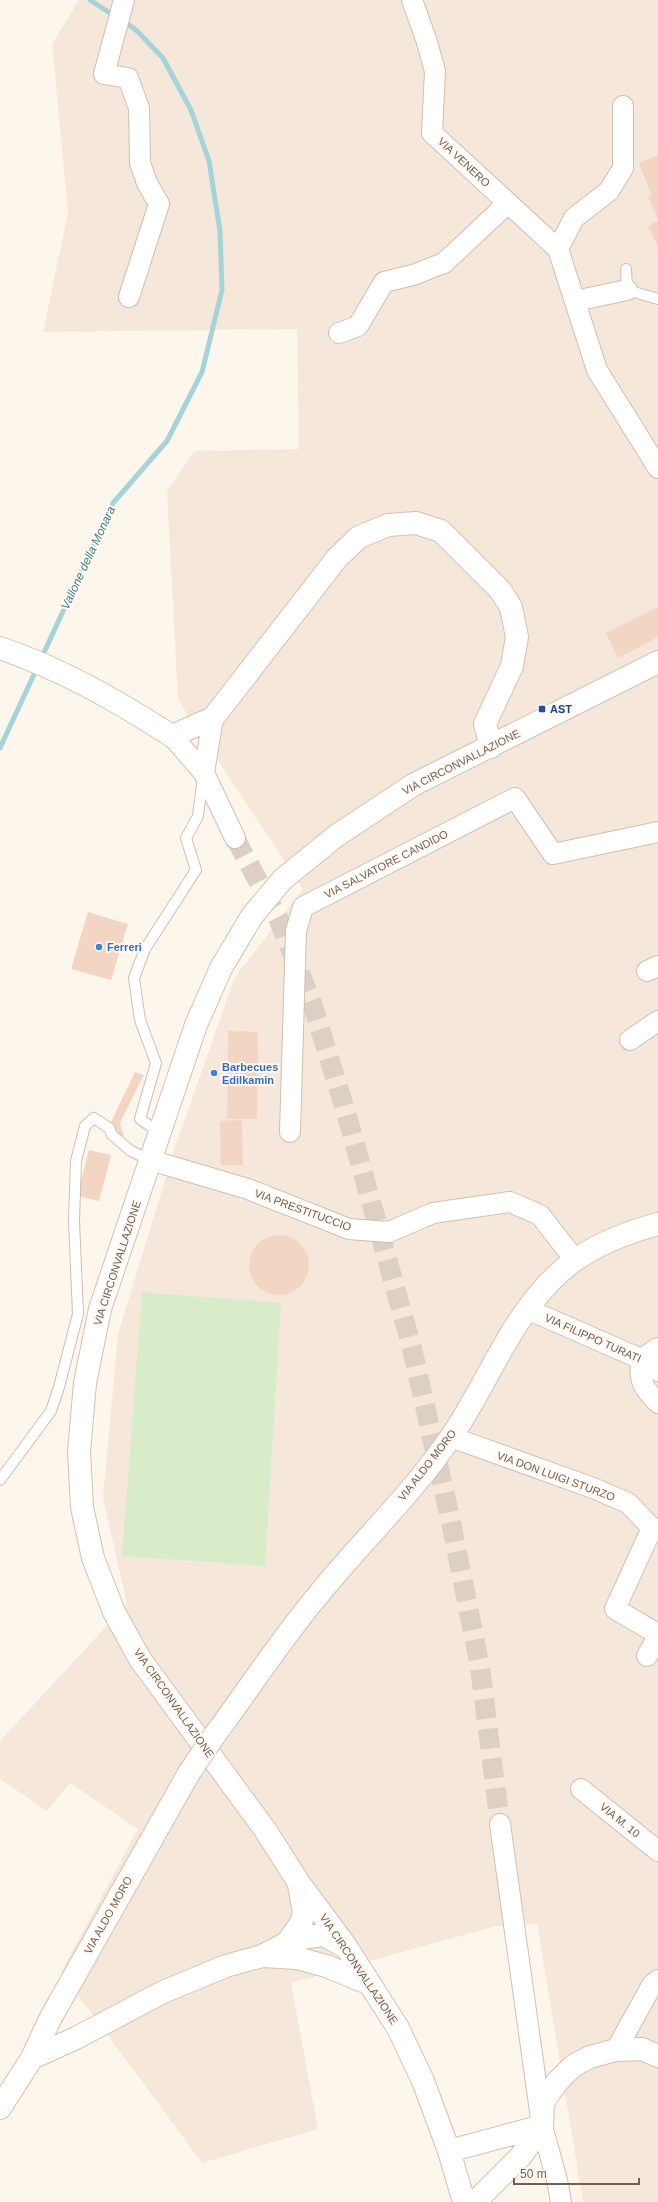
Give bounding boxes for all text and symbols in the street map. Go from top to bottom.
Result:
street label: VIA VENERO [436,135,493,189]
water label: Vallone della Monara [58,504,118,612]
place label: AST [550,703,572,715]
marker: AST [537,704,547,714]
street label: VIA CIRCONVALLAZIONE [400,727,522,797]
street label: VIA SALVATORE CANDIDO [322,827,450,901]
place label: Ferreri [107,941,142,953]
marker: Ferreri [94,942,104,952]
place label: Barbecues Edilkamin [222,1061,278,1086]
marker: Barbecues Edilkamin [209,1068,219,1078]
street label: VIA PRESTITUCCIO [253,1187,353,1233]
street label: VIA CIRCONVALLAZIONE [91,1199,143,1327]
street label: VIA FILIPPO TURATI [543,1311,643,1365]
street label: VIA ALDO MORO [396,1427,459,1503]
street label: VIA DON LUIGI STURZO [495,1449,617,1503]
street label: VIA CIRCONVALLAZIONE [132,1646,216,1760]
street label: VIA M. 10 [598,1800,642,1840]
street label: VIA ALDO MORO [82,1874,135,1956]
street label: VIA CIRCONVALLAZIONE [318,1912,400,2026]
scale bar [514,2160,639,2186]
text: 50 m [520,2167,547,2181]

